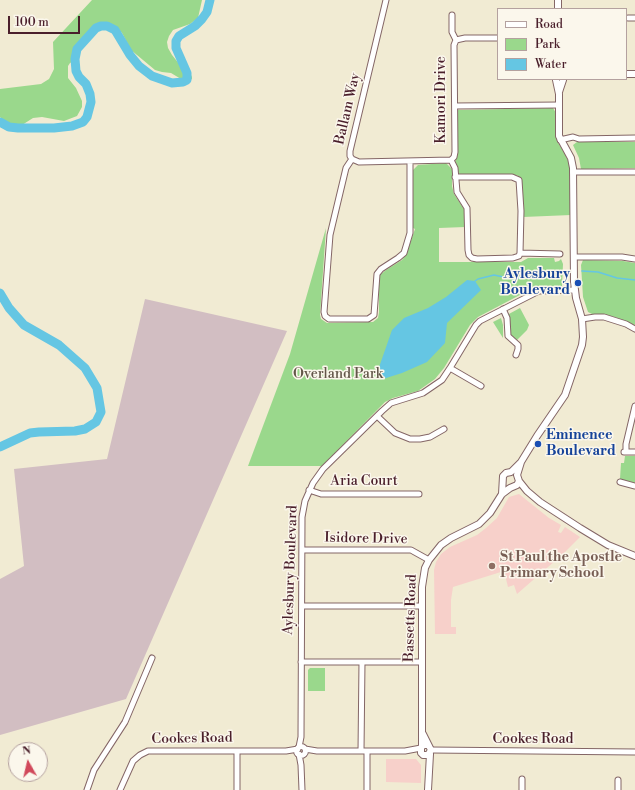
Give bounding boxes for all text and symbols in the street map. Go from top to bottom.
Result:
scale bar [10,8,82,34]
legend [497,8,627,80]
text: 100 m [15,15,49,30]
text: Road [535,17,563,32]
text: Park [535,37,560,52]
street label: Kamori Drive [434,56,450,144]
text: Water [535,57,567,72]
street label: Ballam Way [332,72,364,146]
place label: Aylesbury Boulevard [500,267,570,300]
marker: Aylesbury Boulevard [573,278,583,288]
park label: Overland Park [293,367,383,383]
place label: Eminence Boulevard [546,428,616,460]
marker: Eminence Boulevard [533,439,543,449]
street label: Aria Court [330,474,398,490]
street label: Aylesbury Boulevard [280,505,302,635]
street label: Isidore Drive [324,530,408,548]
place label: St Paul the Apostle Primary School [500,550,622,582]
marker: St Paul the Apostle Primary School [487,561,497,571]
street label: Bassetts Road [401,574,421,662]
street label: Cookes Road [151,730,233,748]
street label: Cookes Road [492,732,574,748]
north arrow [8,742,48,782]
text: N [21,744,32,759]

